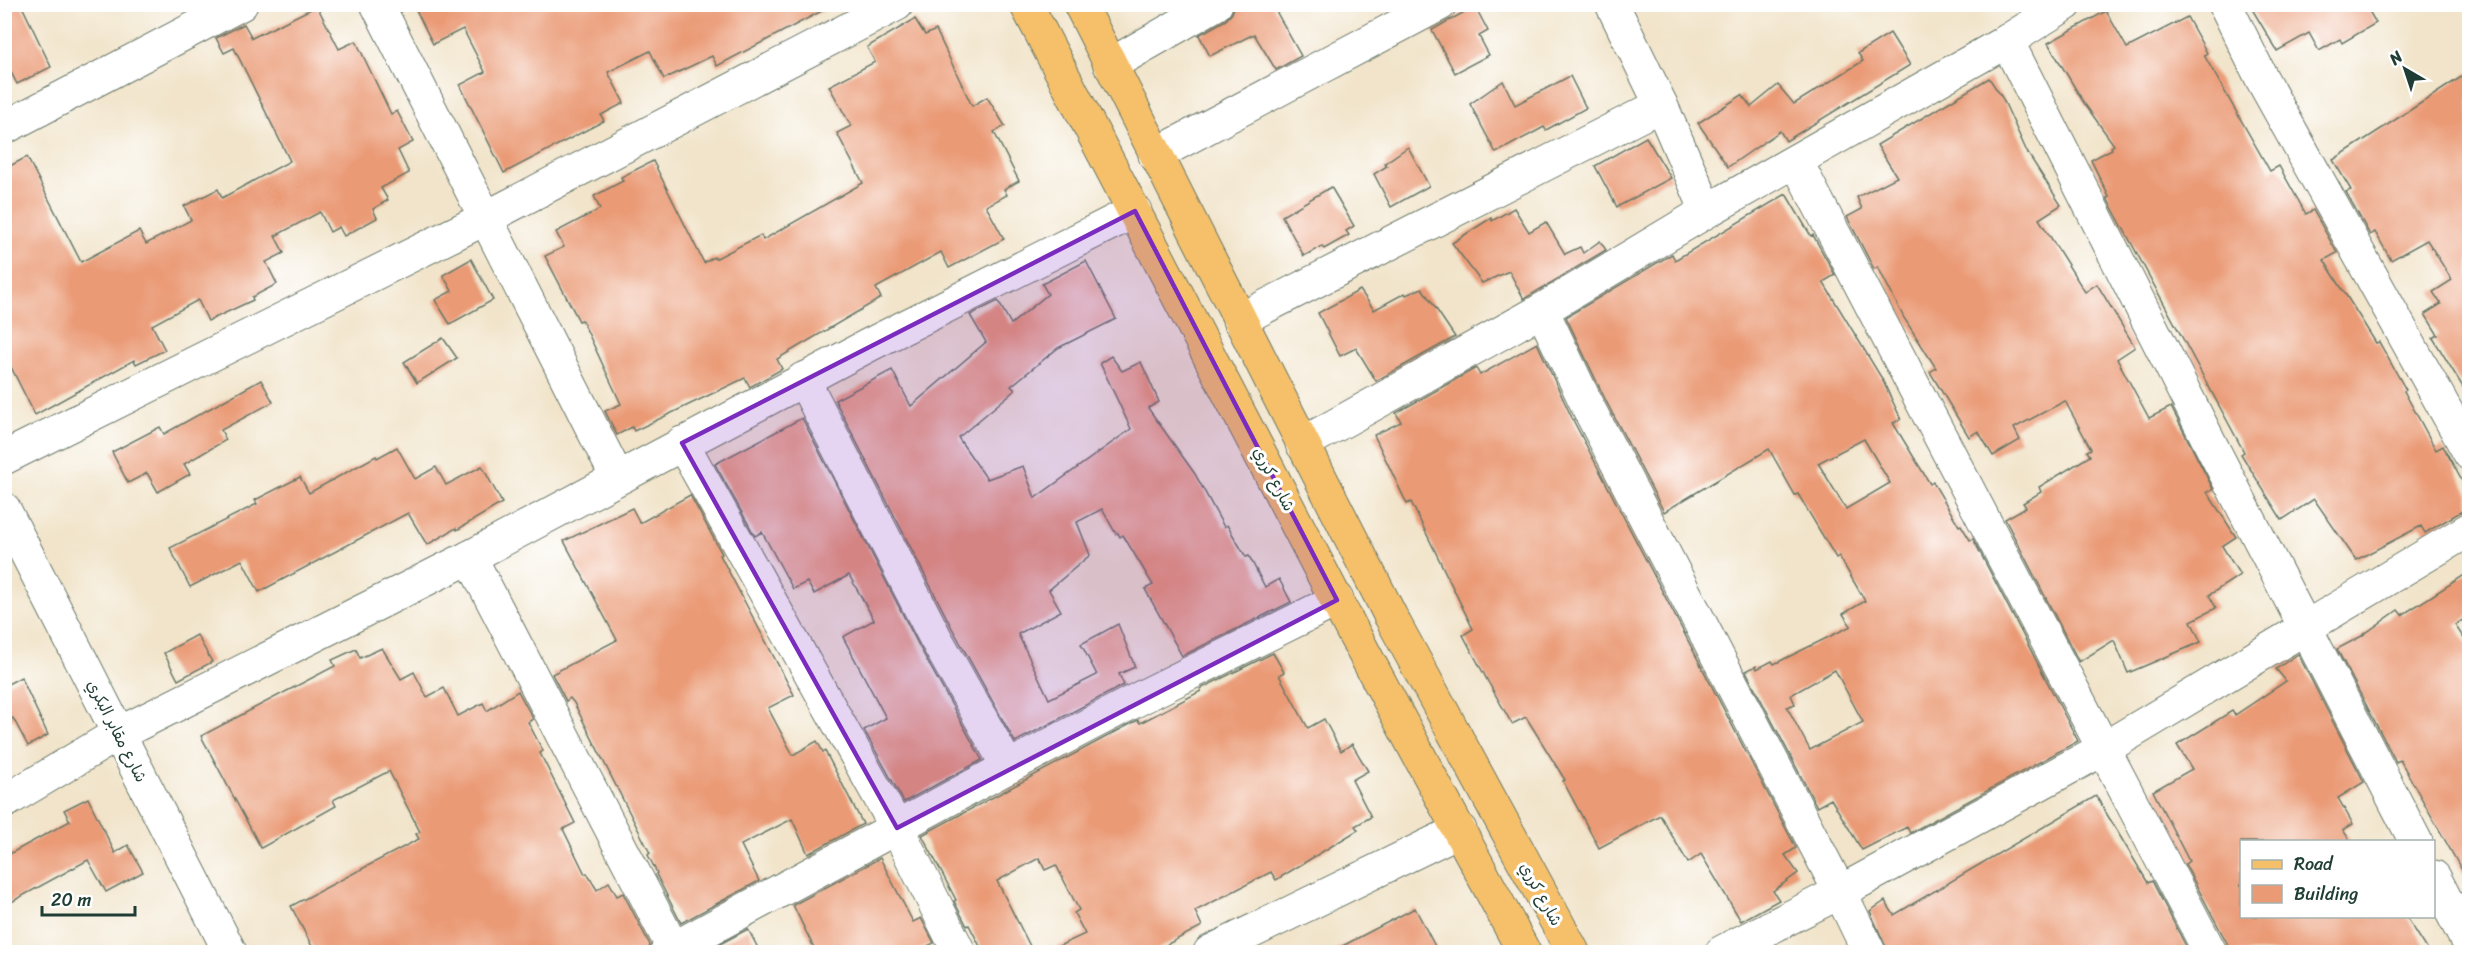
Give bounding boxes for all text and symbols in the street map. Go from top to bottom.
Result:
north arrow [2375,39,2435,99]
text: N [2382,42,2410,73]
street label: شارع كرري [1245,441,1303,517]
street label: شارع مقابر البكري [79,674,155,788]
legend [2240,840,2435,918]
text: Road [2294,848,2334,880]
street label: شارع كرري [1511,856,1571,932]
text: Building [2294,878,2358,910]
scale bar [42,879,135,917]
text: 20 m [51,884,91,916]

